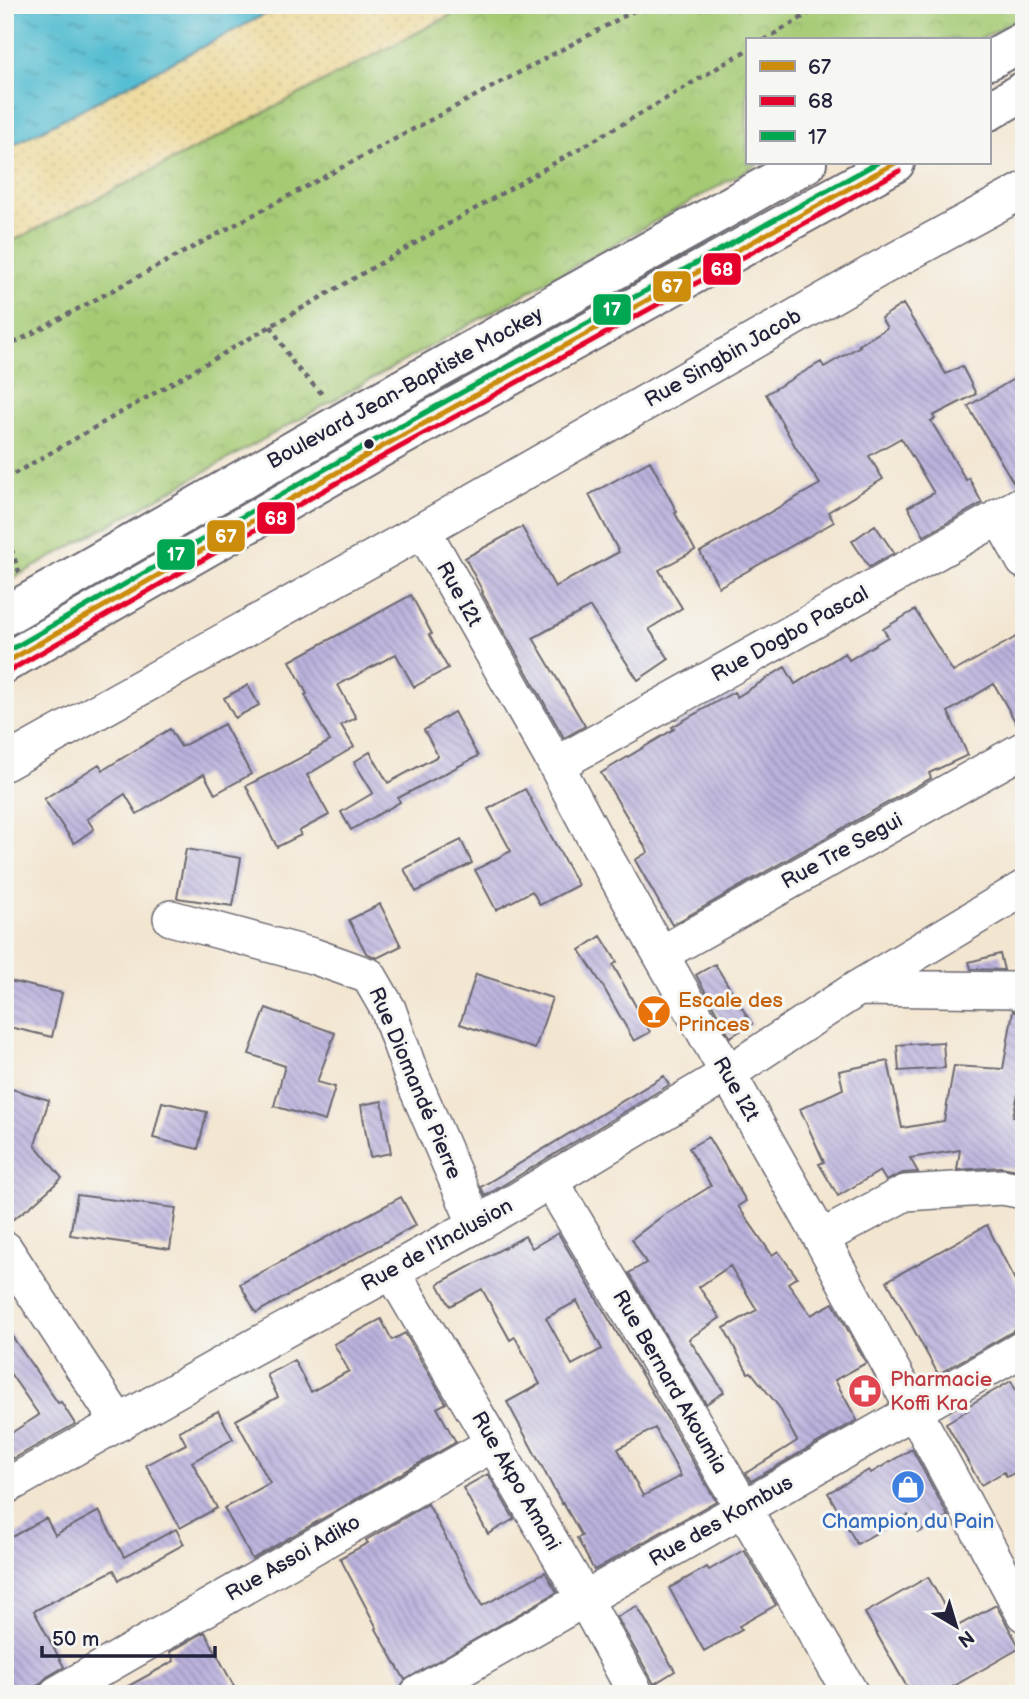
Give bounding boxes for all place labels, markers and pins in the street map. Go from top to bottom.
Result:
unlabelled marker [362,437,376,451]
place label: Escale des Princes [678,988,783,1037]
bar icon: Escale des Princes [635,993,673,1031]
place label: Pharmacie Koffi Kra [890,1367,992,1416]
pharmacy icon: Pharmacie Koffi Kra [846,1372,884,1410]
shop icon: Champion du Pain [889,1468,927,1506]
place label: Champion du Pain [822,1509,994,1534]

